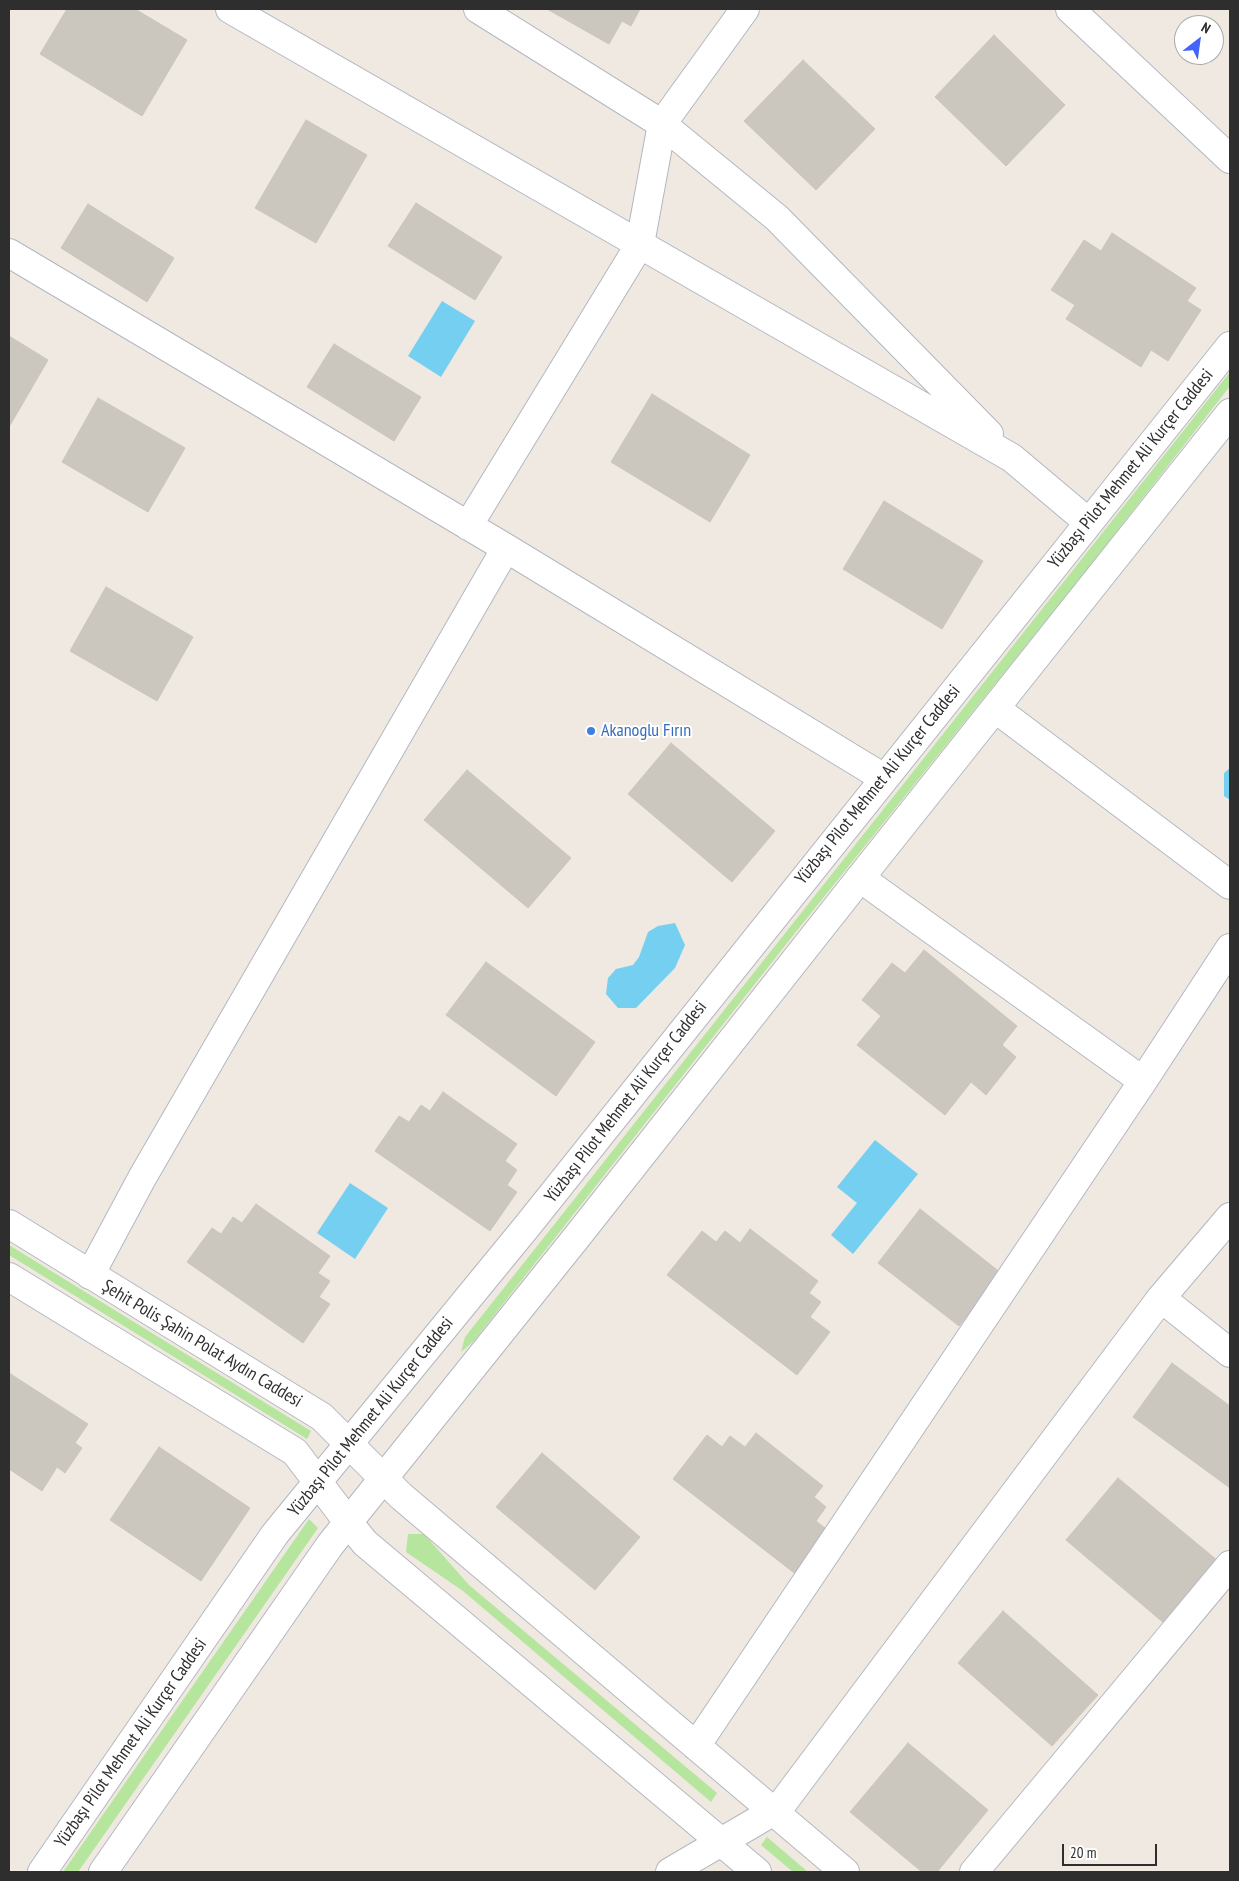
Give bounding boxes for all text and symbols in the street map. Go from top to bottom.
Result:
north arrow [1174,15,1224,65]
text: N [1198,18,1214,38]
street label: Yüzbaşı Pilot Mehmet Ali Kurçer Caddesi [1044,365,1218,573]
street label: Yüzbaşı Pilot Mehmet Ali Kurçer Caddesi [791,681,965,889]
place label: Akanoglu Fırın [601,720,691,742]
marker: Akanoglu Fırın [585,725,597,737]
street label: Yüzbaşı Pilot Mehmet Ali Kurçer Caddesi [541,997,711,1207]
street label: Şehit Polis Şahin Polat Aydın Caddesi [98,1276,306,1412]
street label: Yüzbaşı Pilot Mehmet Ali Kurçer Caddesi [284,1313,458,1521]
street label: Yüzbaşı Pilot Mehmet Ali Kurçer Caddesi [50,1634,212,1852]
scale bar [1064,1834,1159,1866]
text: 20 m [1070,1843,1096,1862]

